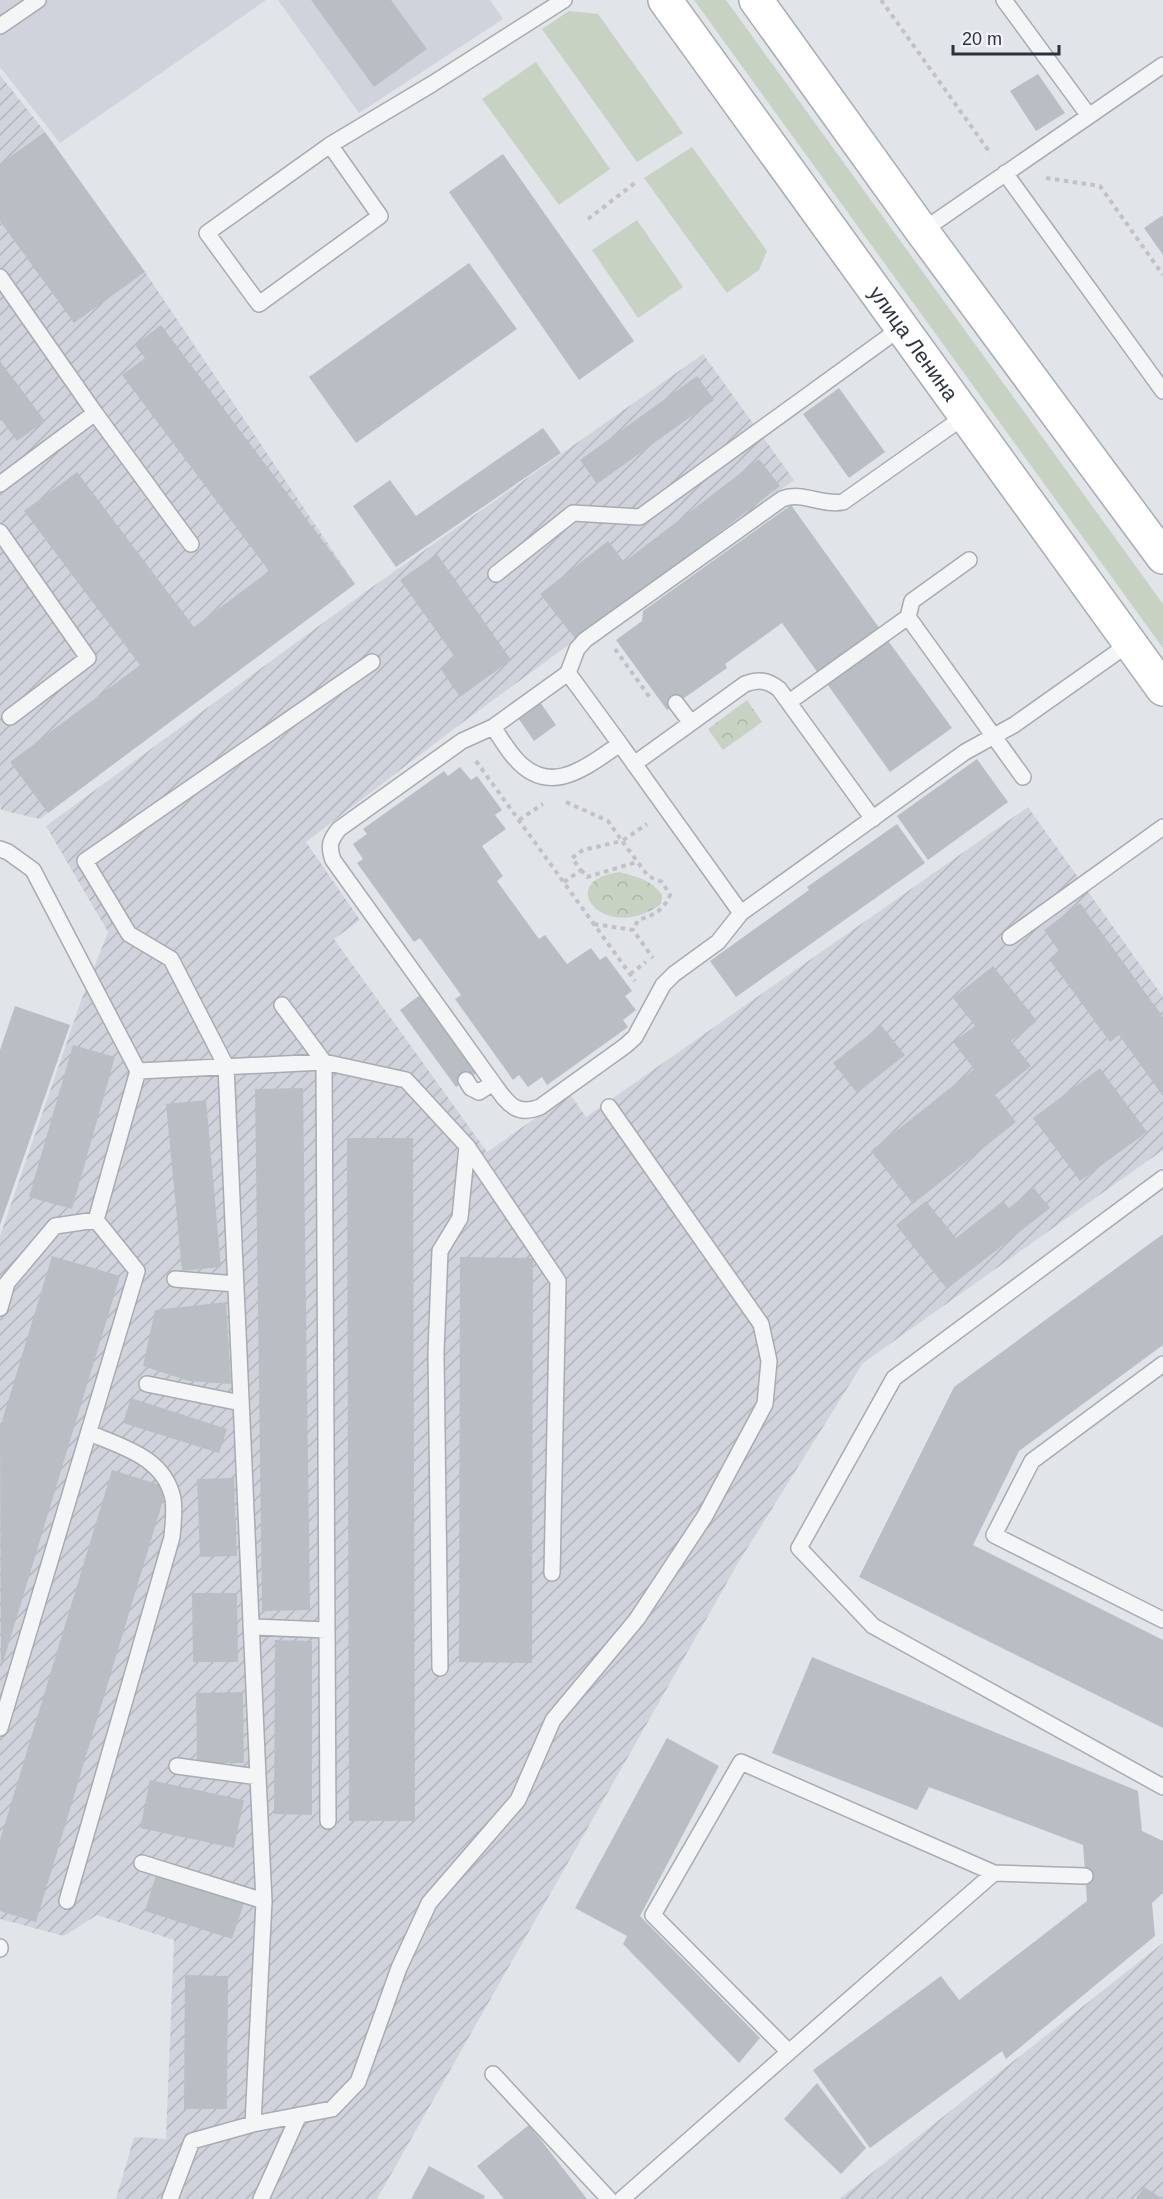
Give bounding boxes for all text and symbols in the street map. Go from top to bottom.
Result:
scale bar [953,18,1060,56]
text: 20 m [962,29,1002,49]
street label: улица Ленина [865,282,963,405]

